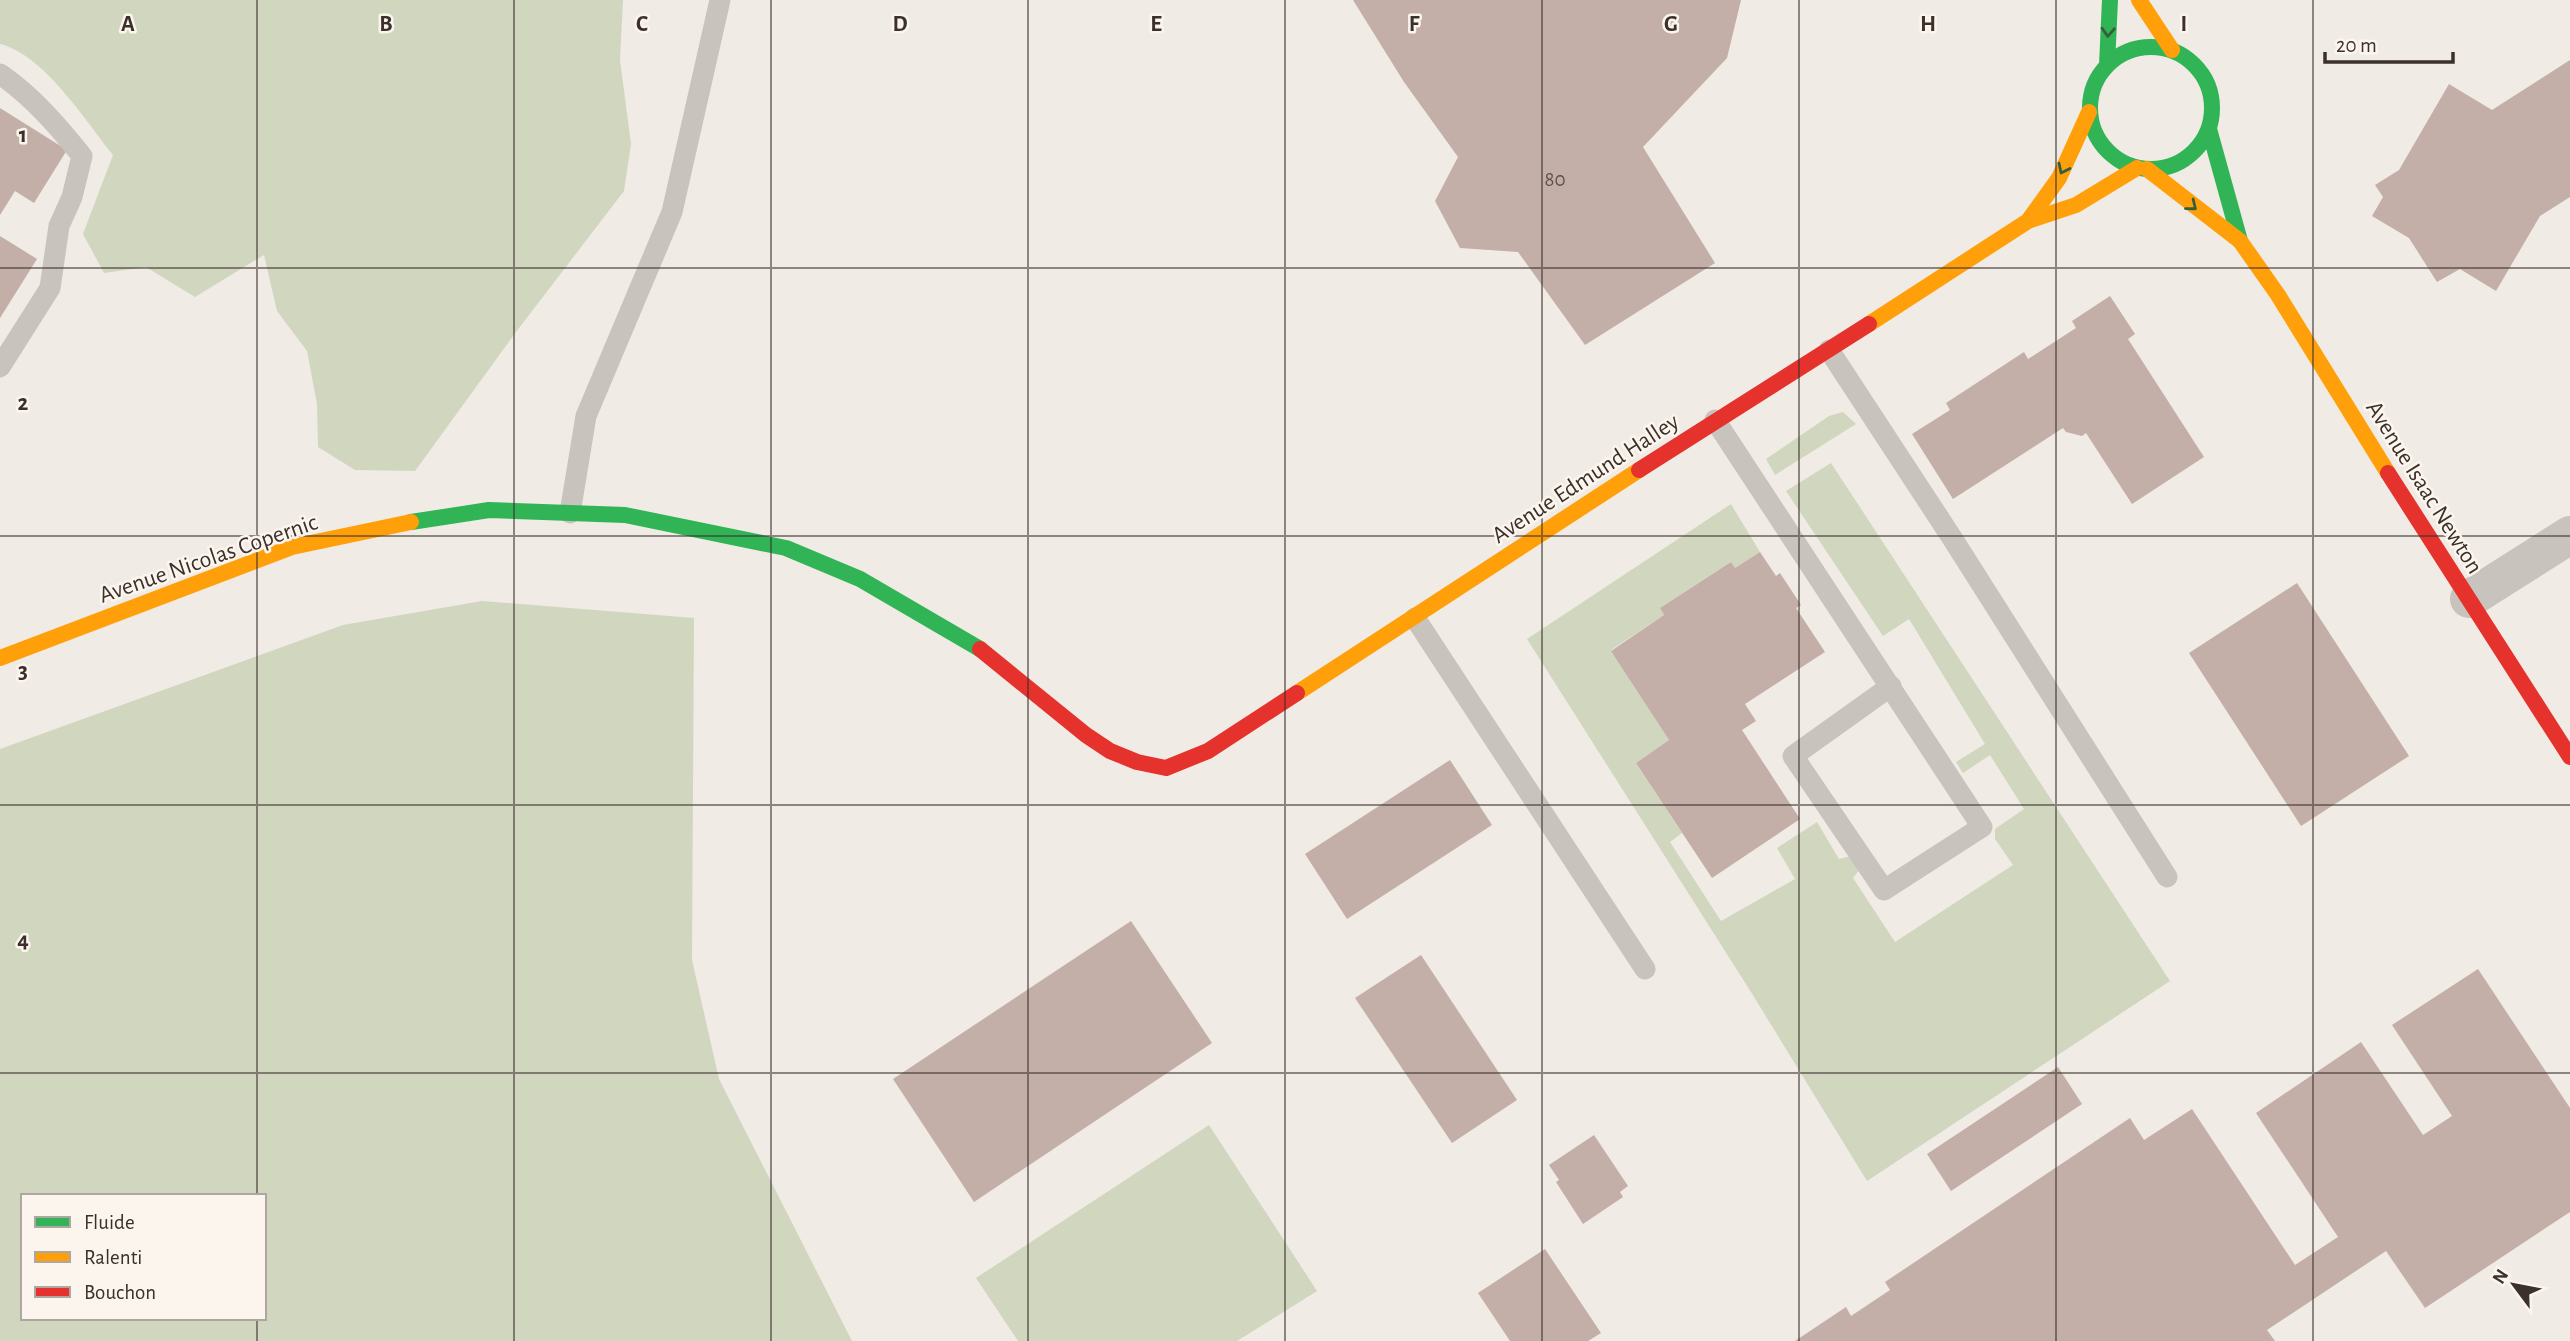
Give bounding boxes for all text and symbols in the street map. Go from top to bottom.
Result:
text: A [121,13,135,36]
text: B [379,13,393,36]
text: C [636,13,648,36]
text: D [892,13,908,36]
text: E [1150,13,1162,36]
text: F [1409,13,1420,36]
text: G [1664,13,1678,36]
text: H [1920,13,1936,36]
text: I [2181,13,2187,36]
scale bar [2325,21,2453,65]
one-way arrow [2101,27,2116,38]
text: 20 m [2336,35,2377,56]
text: 1 [19,124,27,147]
one-way arrow [2057,162,2071,174]
house number: 80 [1544,169,1566,190]
one-way arrow [2185,198,2197,211]
text: 2 [18,392,29,415]
street label: Avenue Isaac Newton [2361,397,2487,578]
street label: Avenue Edmund Halley [1488,410,1683,548]
street label: Avenue Nicolas Copernic [96,510,321,608]
text: 3 [18,660,28,683]
text: 4 [17,929,29,952]
legend [21,1194,266,1320]
text: Fluide [84,1212,135,1233]
text: Ralenti [84,1247,142,1268]
north arrow [2479,1250,2549,1320]
text: N [2489,1266,2512,1287]
text: Bouchon [84,1282,156,1303]

